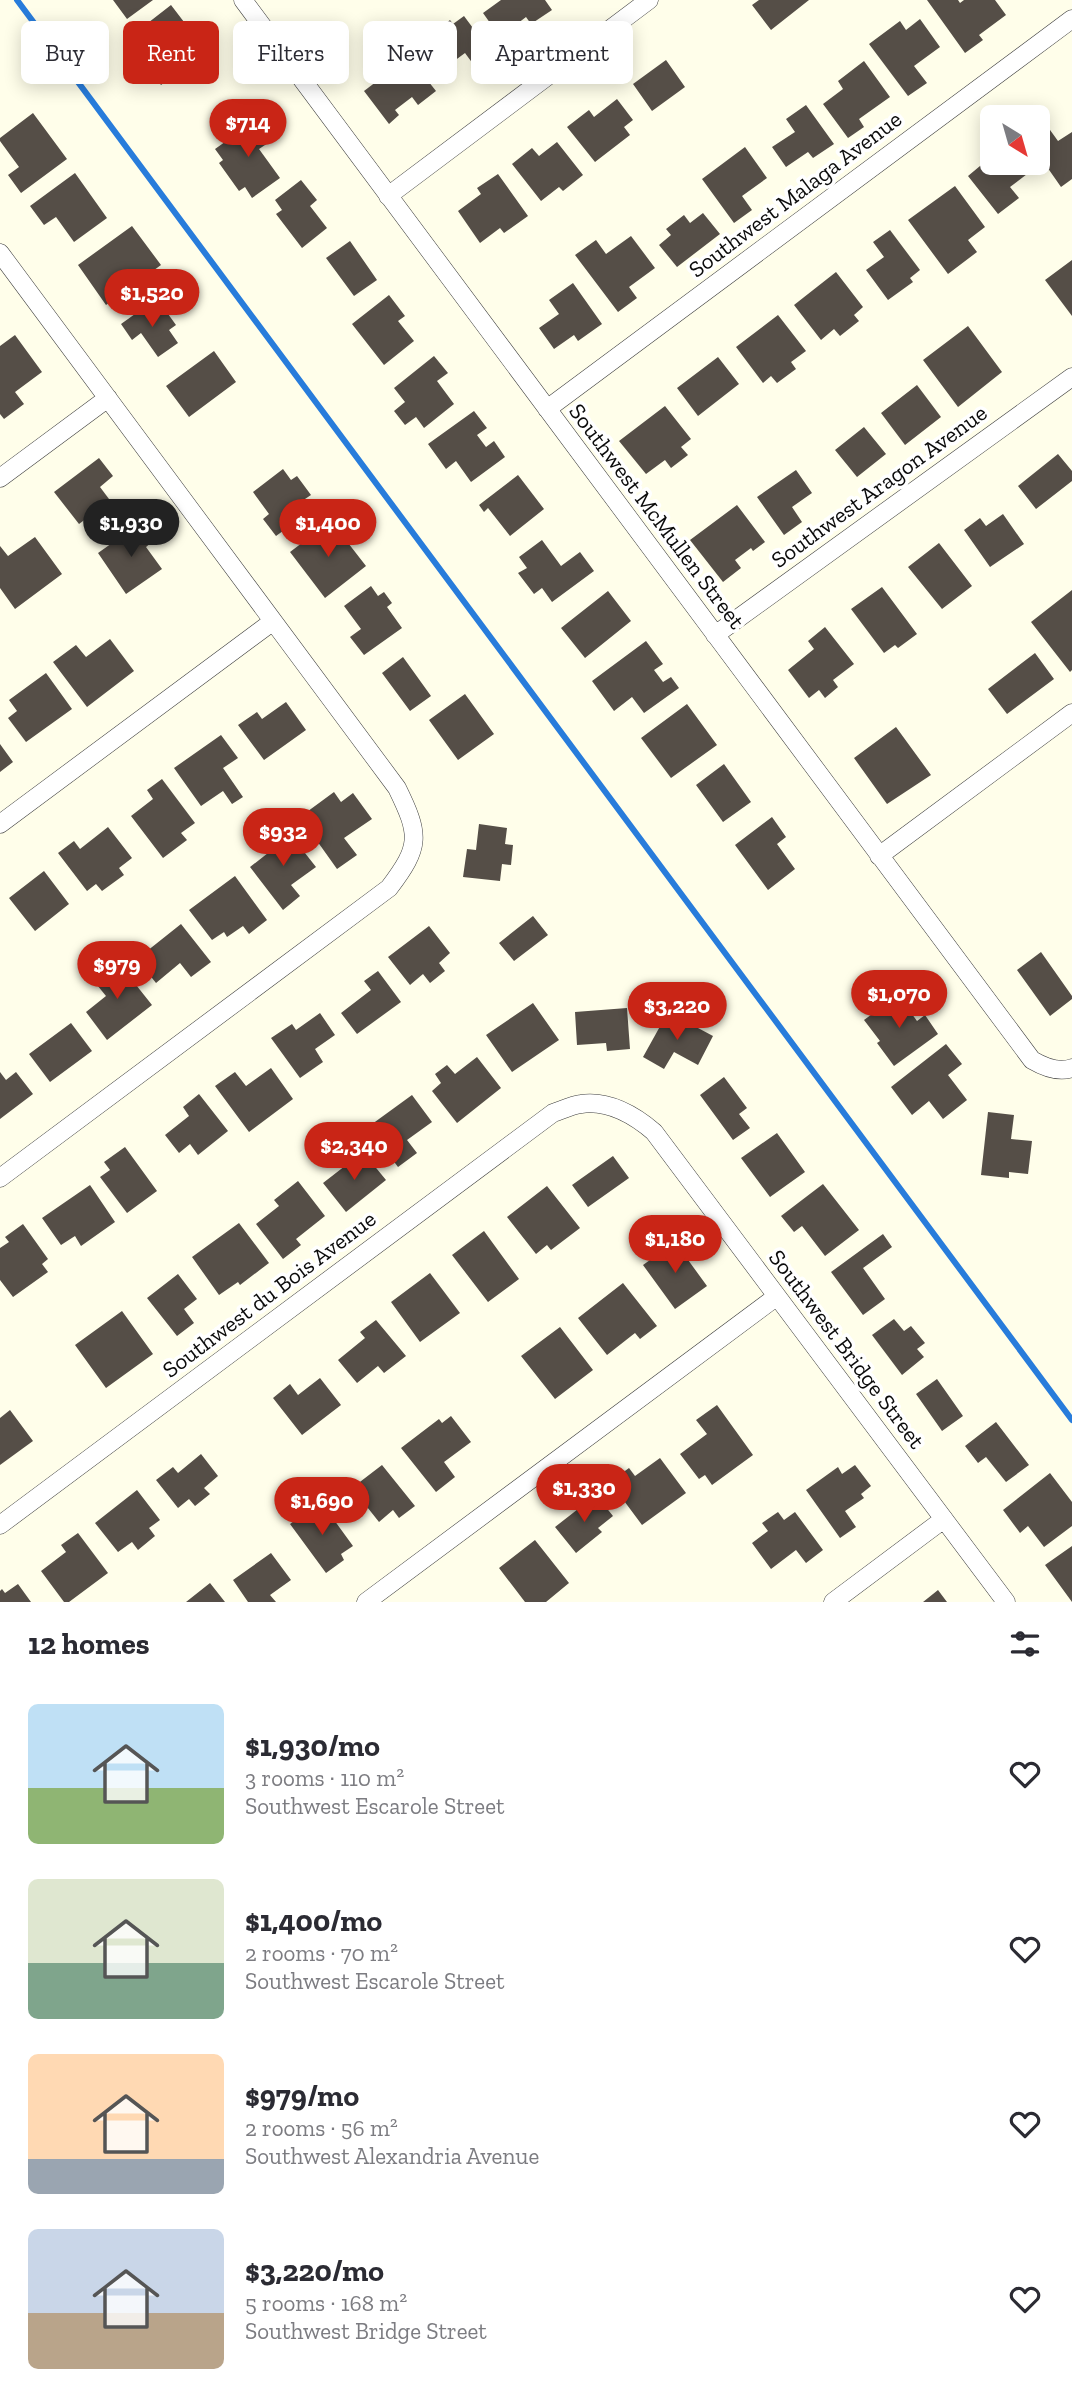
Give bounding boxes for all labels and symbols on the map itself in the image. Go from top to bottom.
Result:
pin: $714 [207,100,289,159]
street label: Southwest Malaga Avenue [683,105,907,283]
north arrow [980,105,1050,175]
pin: $1,520 [95,270,209,329]
street label: Southwest McMullen Street [563,398,751,635]
street label: Southwest Aragon Avenue [766,398,992,574]
pin: $1,930 [74,500,188,559]
pin: $1,400 [271,500,385,559]
pin: $932 [242,808,324,868]
pin: $979 [76,942,158,1001]
pin: $1,070 [842,970,956,1030]
pin: $3,220 [620,982,734,1042]
pin: $2,340 [297,1122,411,1182]
street label: Southwest du Bois Avenue [157,1204,381,1384]
pin: $1,180 [618,1216,732,1275]
street label: Southwest Bridge Street [763,1244,931,1454]
pin: $1,330 [527,1464,641,1524]
pin: $1,690 [265,1478,379,1537]

